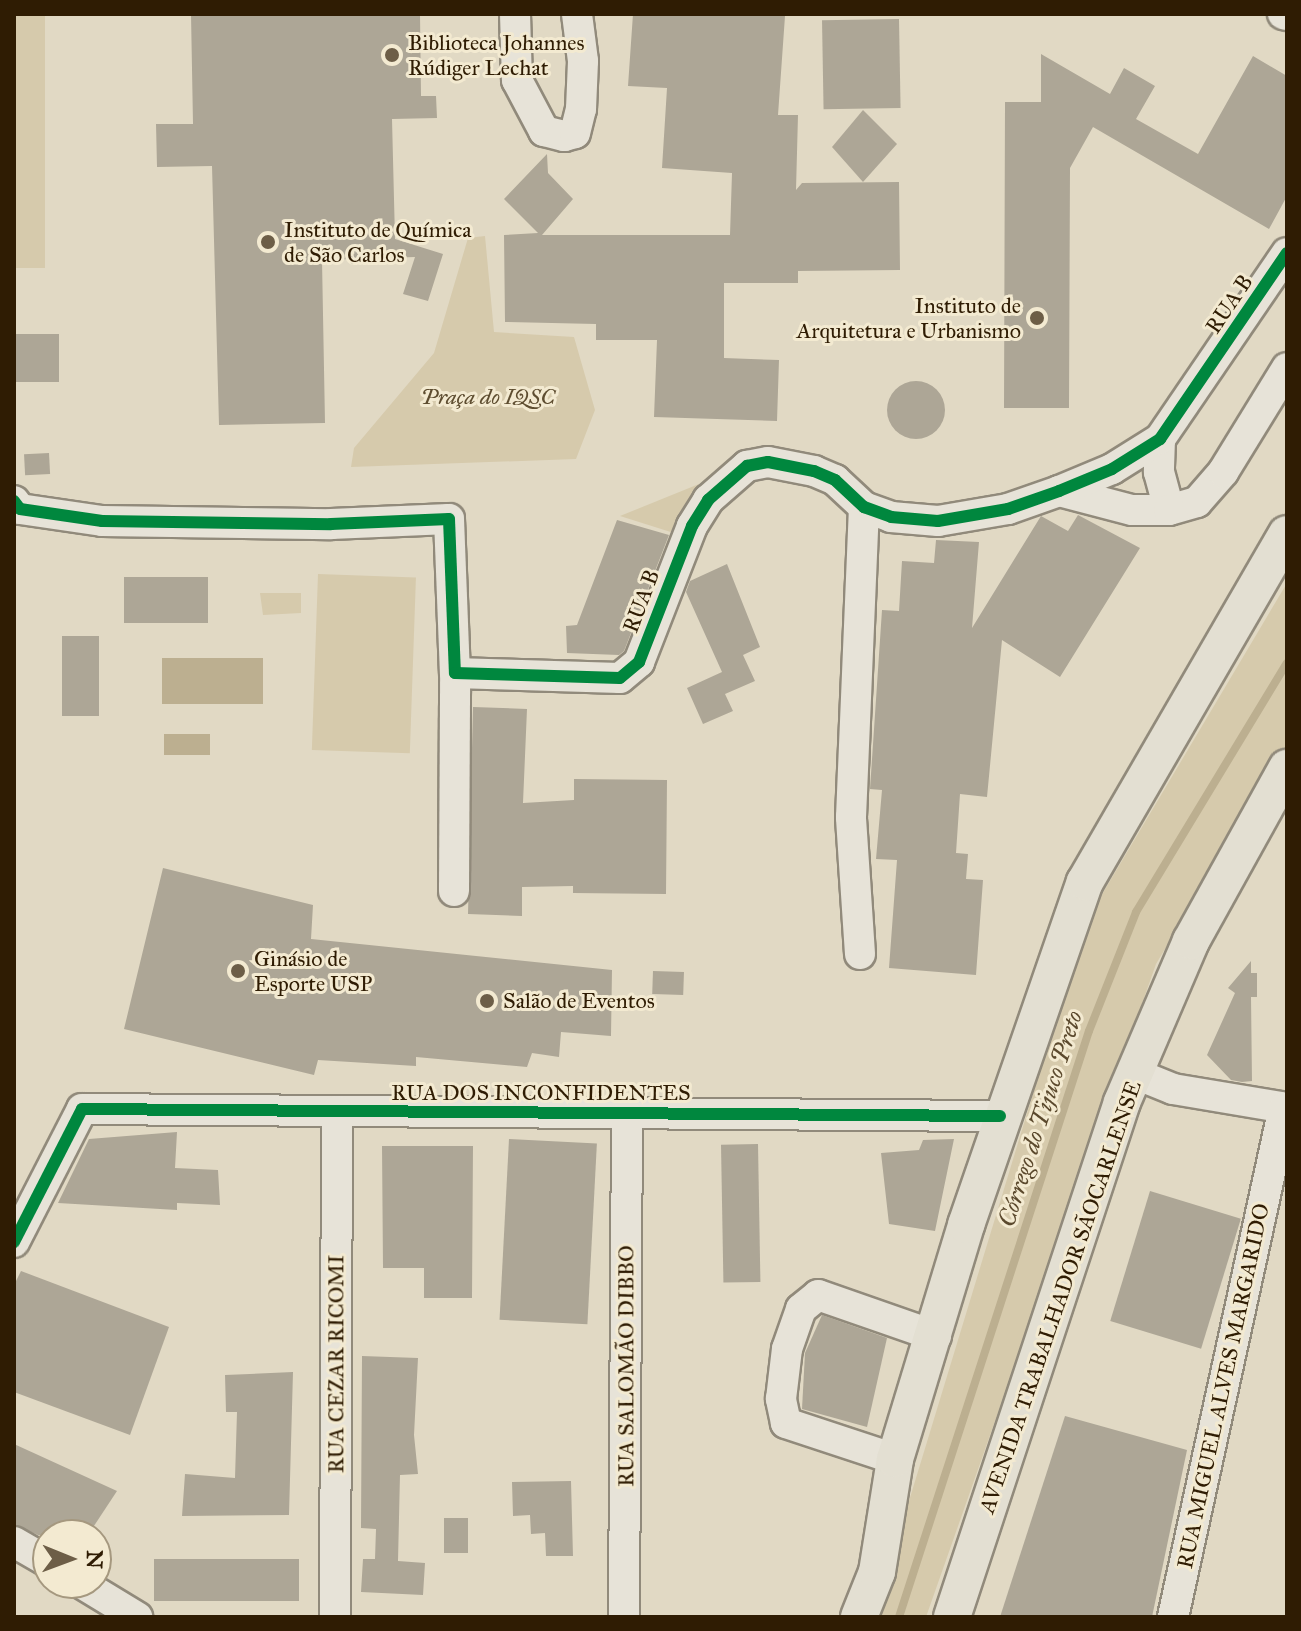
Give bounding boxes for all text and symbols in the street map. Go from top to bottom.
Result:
place label: Biblioteca Johannes Rúdiger Lechat [408,29,584,80]
marker: Biblioteca Johannes Rúdiger Lechat [383,46,401,64]
place label: Instituto de Química de São Carlos [284,216,472,268]
marker: Instituto de Química de São Carlos [259,233,277,251]
street label: RUA B [1200,269,1258,339]
place label: Instituto de Arquitetura e Urbanismo [796,292,1021,344]
marker: Instituto de Arquitetura e Urbanismo [1028,309,1046,327]
park label: Praça do IQSC [421,384,555,410]
street label: RUA B [617,566,665,636]
place label: Ginásio de Esporte USP [254,945,372,996]
marker: Ginásio de Esporte USP [229,962,247,980]
place label: Salão de Eventos [503,988,655,1014]
marker: Salão de Eventos [478,992,496,1010]
water label: Córrego do Tijuco Preto [993,1007,1089,1231]
street label: AVENIDA TRABALHADOR SÃOCARLENSE [973,1077,1147,1517]
street label: RUA DOS INCONFIDENTES [391,1080,691,1106]
street label: RUA MIGUEL ALVES MARGARIDO [1171,1201,1275,1571]
street label: RUA SALOMÃO DIBBO [613,1245,639,1487]
street label: RUA CEZAR RICOMI [323,1255,349,1473]
north arrow [32,1519,112,1599]
text: N [81,1550,108,1569]

